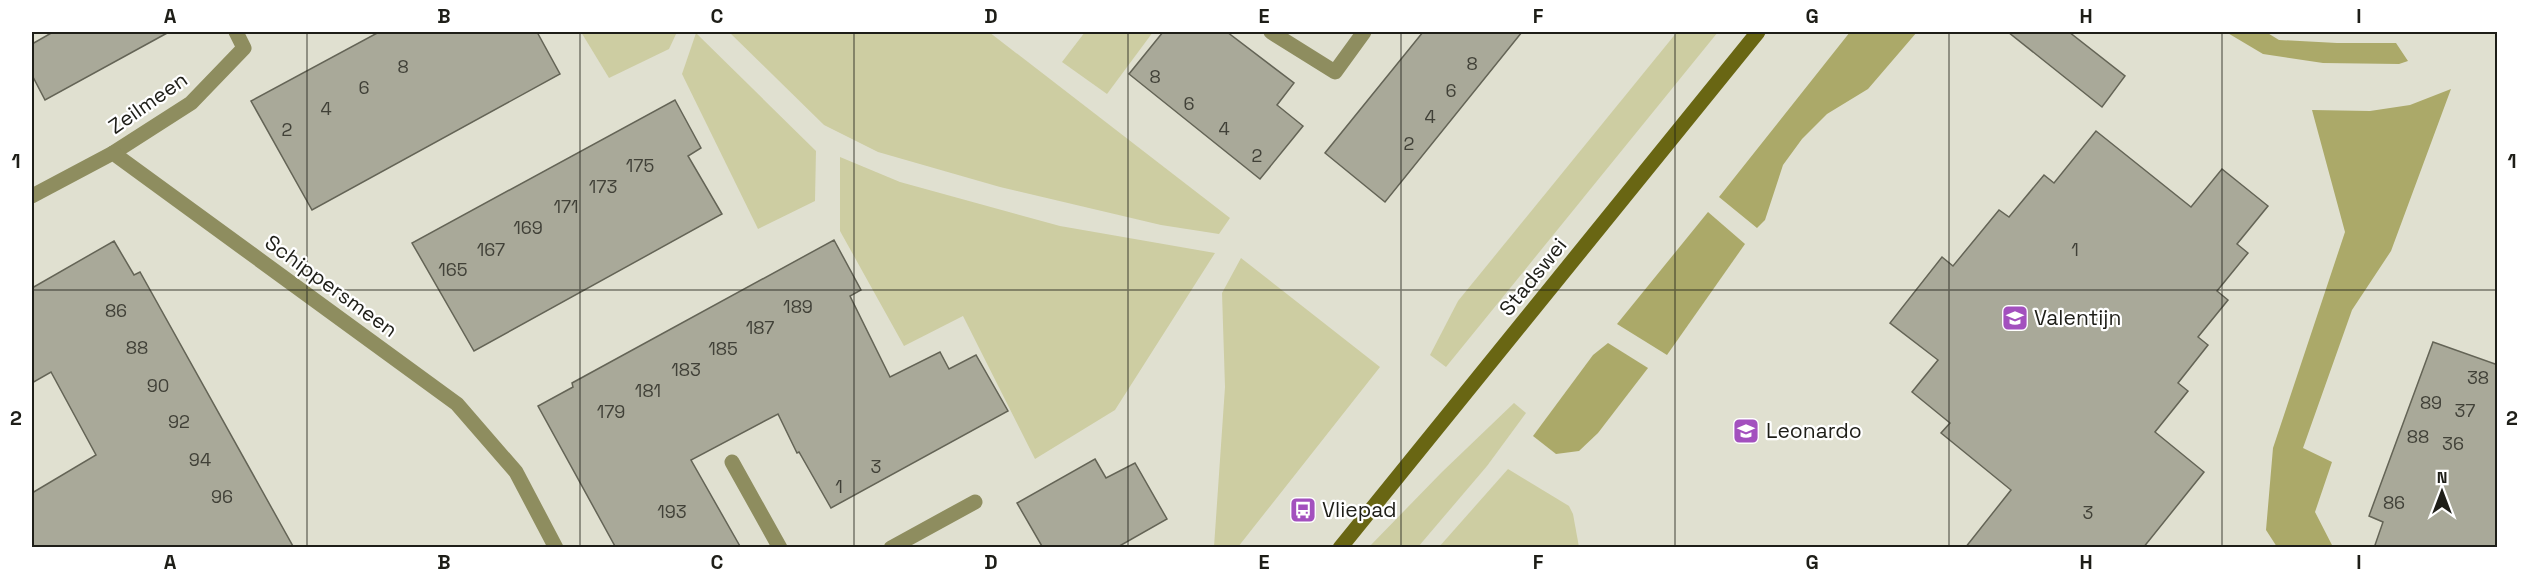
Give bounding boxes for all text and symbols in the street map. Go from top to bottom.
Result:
text: A [164,3,177,29]
text: B [437,3,451,29]
text: C [711,3,724,29]
text: D [984,3,998,29]
text: E [1258,3,1270,29]
text: F [1533,3,1544,29]
text: G [1805,3,1819,29]
text: H [2079,3,2093,29]
text: I [2356,3,2362,29]
house number: 8 [1466,52,1478,75]
house number: 8 [397,55,409,78]
house number: 8 [1149,65,1161,88]
street label: Zeilmeen [103,66,192,140]
house number: 6 [358,76,370,99]
house number: 6 [1445,79,1457,102]
house number: 6 [1183,92,1195,115]
house number: 4 [320,97,332,120]
house number: 4 [1424,105,1436,128]
house number: 4 [1218,117,1230,140]
house number: 2 [282,118,292,141]
house number: 2 [1404,132,1414,155]
house number: 2 [1252,144,1262,167]
text: 1 [11,148,21,174]
text: 1 [2507,148,2517,174]
house number: 175 [626,154,654,177]
house number: 173 [589,175,617,198]
house number: 171 [553,195,579,218]
house number: 169 [513,216,543,239]
street label: Schippersmeen [260,228,403,343]
street label: Stadswei [1493,232,1572,321]
house number: 167 [477,238,505,261]
house number: 1 [2071,238,2079,261]
house number: 165 [438,258,468,281]
house number: 189 [783,295,813,318]
house number: 86 [105,299,127,322]
school or university icon: Valentijn [2000,303,2030,333]
place label: Valentijn [2034,304,2121,331]
house number: 187 [746,316,774,339]
house number: 88 [126,336,148,359]
house number: 185 [708,337,738,360]
house number: 183 [671,358,701,381]
house number: 38 [2467,366,2489,389]
house number: 90 [147,374,169,397]
house number: 181 [635,379,661,402]
house number: 89 [2420,391,2442,414]
house number: 37 [2454,399,2476,422]
house number: 179 [597,400,625,423]
text: 2 [10,405,22,431]
text: 2 [2506,405,2518,431]
house number: 92 [168,410,190,433]
school or university icon: Leonardo [1731,416,1761,446]
place label: Leonardo [1766,417,1862,444]
house number: 88 [2407,425,2429,448]
house number: 36 [2442,432,2464,455]
house number: 94 [189,448,211,471]
house number: 3 [871,455,881,478]
north arrow [2412,462,2472,522]
text: N [2437,467,2447,488]
house number: 1 [835,475,843,498]
house number: 96 [211,485,233,508]
house number: 86 [2383,491,2405,514]
bus stop icon: Vliepad [1288,495,1318,525]
place label: Vliepad [1322,496,1397,523]
house number: 193 [657,500,687,523]
house number: 3 [2083,501,2093,524]
text: A [164,549,177,575]
text: B [437,549,451,575]
text: C [711,549,724,575]
text: D [984,549,998,575]
text: E [1258,549,1270,575]
text: F [1533,549,1544,575]
text: G [1805,549,1819,575]
text: H [2079,549,2093,575]
text: I [2356,549,2362,575]

